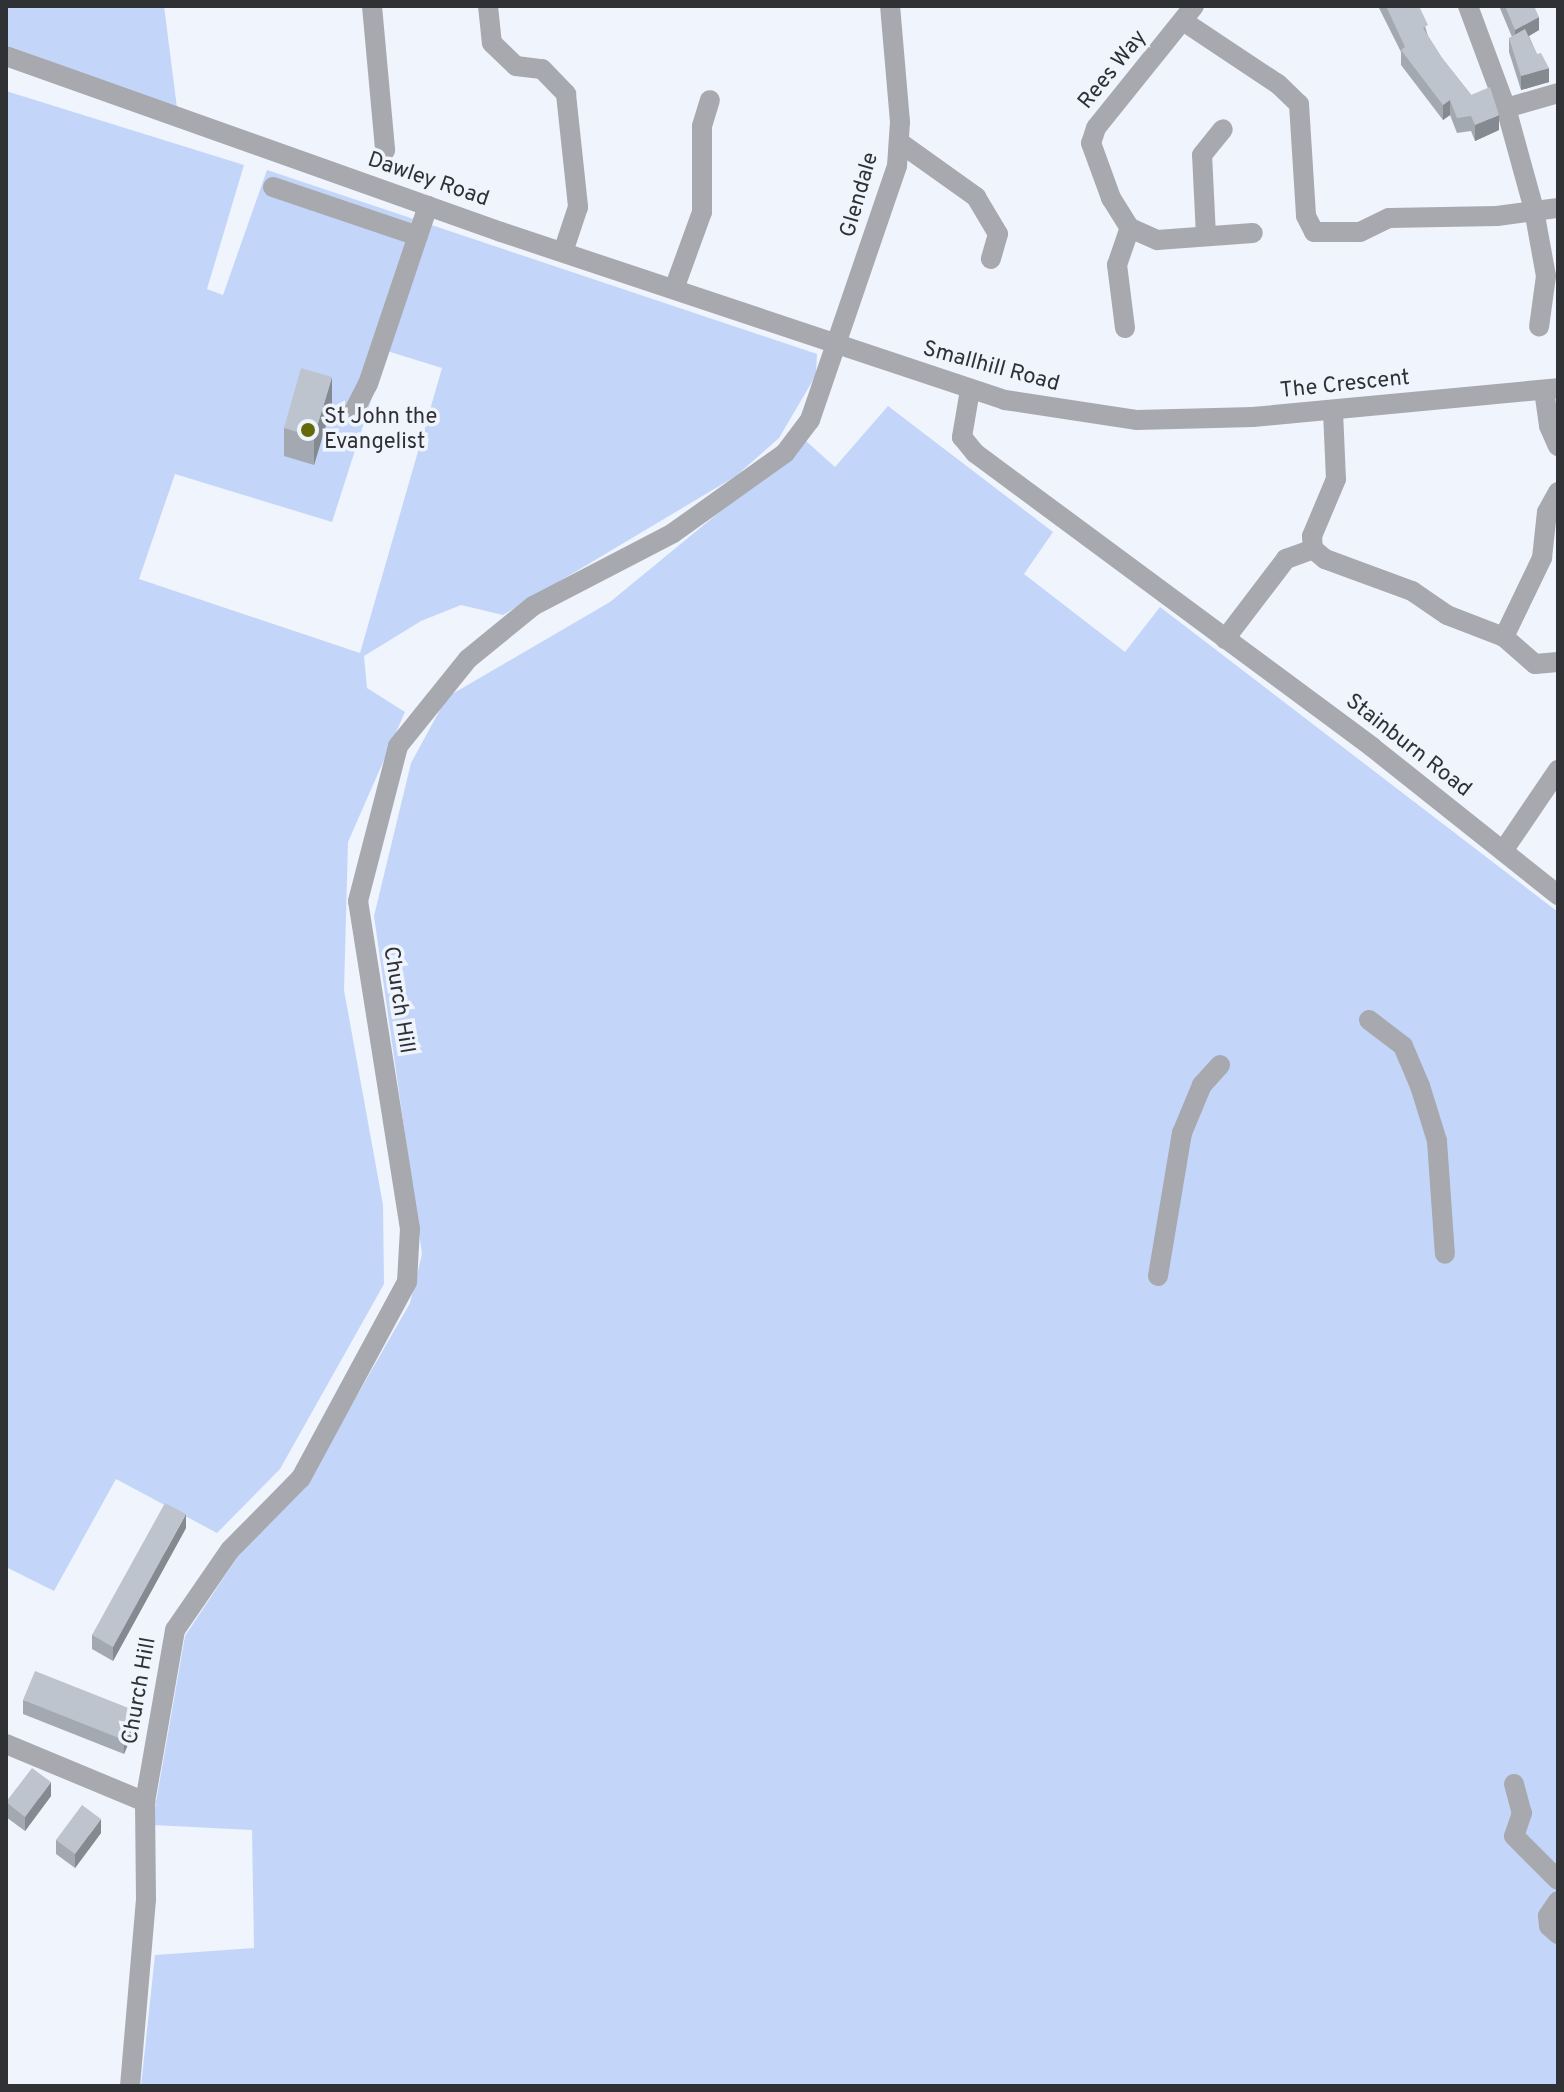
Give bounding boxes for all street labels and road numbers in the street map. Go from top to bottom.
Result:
street label: Rees Way [1073,25,1153,115]
street label: Dawley Road [364,147,492,213]
street label: Glendale [835,149,885,241]
street label: Smallhill Road [920,336,1062,398]
street label: The Crescent [1279,365,1411,405]
street label: Stainburn Road [1340,689,1476,803]
street label: Church Hill [376,944,420,1056]
street label: Church Hill [118,1635,162,1747]

